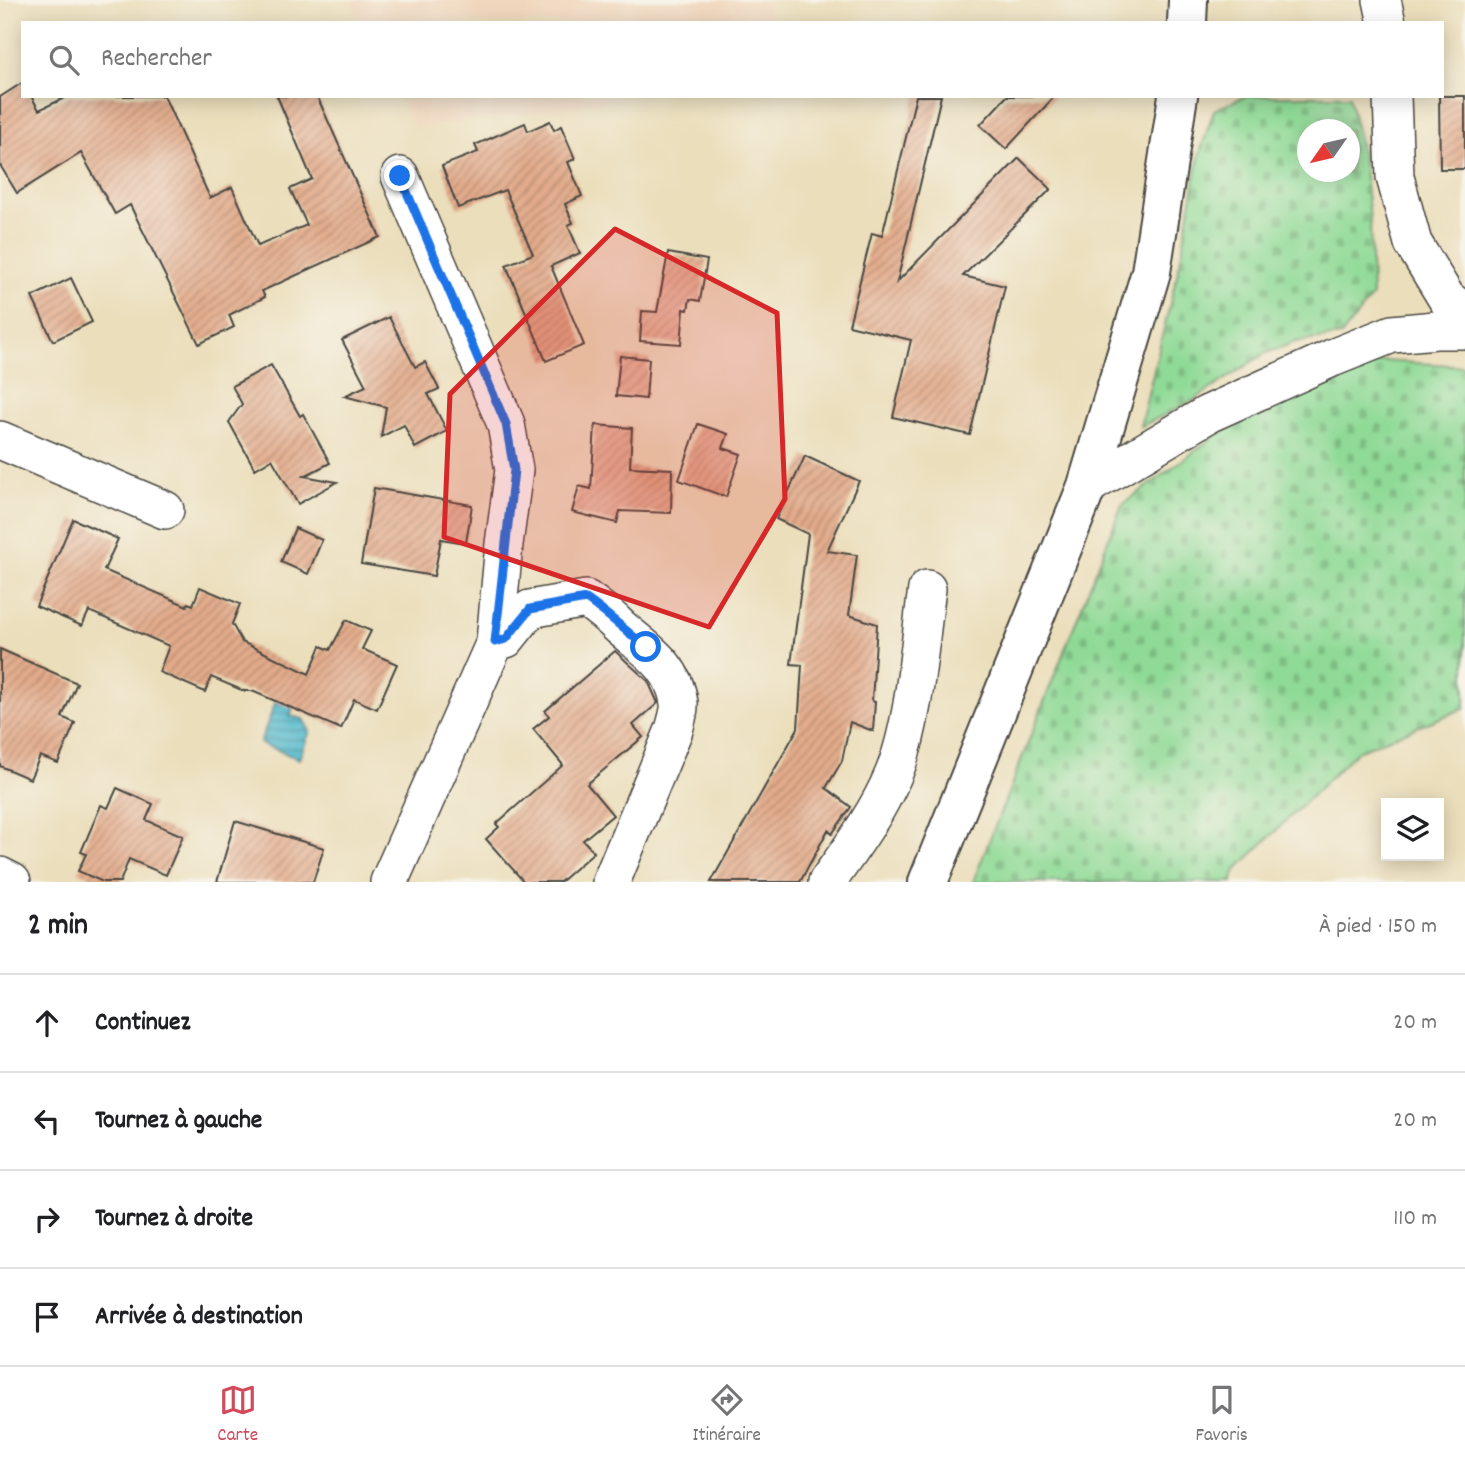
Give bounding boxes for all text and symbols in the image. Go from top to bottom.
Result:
search box [21,21,1444,98]
icon: search [45,41,83,79]
text: Rechercher [101,41,212,78]
north arrow [1297,119,1360,182]
route end [384,160,415,191]
route start [630,631,661,662]
map controls [1381,798,1444,861]
button: layers [1381,798,1444,861]
text: 2 min [28,906,88,949]
text: À pied · 150 m [1319,911,1437,944]
icon: ahead [28,1004,66,1042]
text: Continuez [95,1005,190,1042]
text: 20 m [1393,1007,1437,1040]
icon: left [28,1102,66,1140]
text: Tournez à gauche [95,1103,262,1140]
text: 20 m [1393,1105,1437,1138]
icon: right [28,1200,66,1238]
text: Tournez à droite [95,1201,253,1238]
text: 110 m [1393,1203,1437,1236]
icon: arrive [28,1298,66,1336]
text: Arrivée à destination [95,1299,303,1336]
tab: Carte [217,1381,258,1450]
tab: Itinéraire [693,1381,761,1450]
tab: Favoris [1195,1381,1248,1450]

